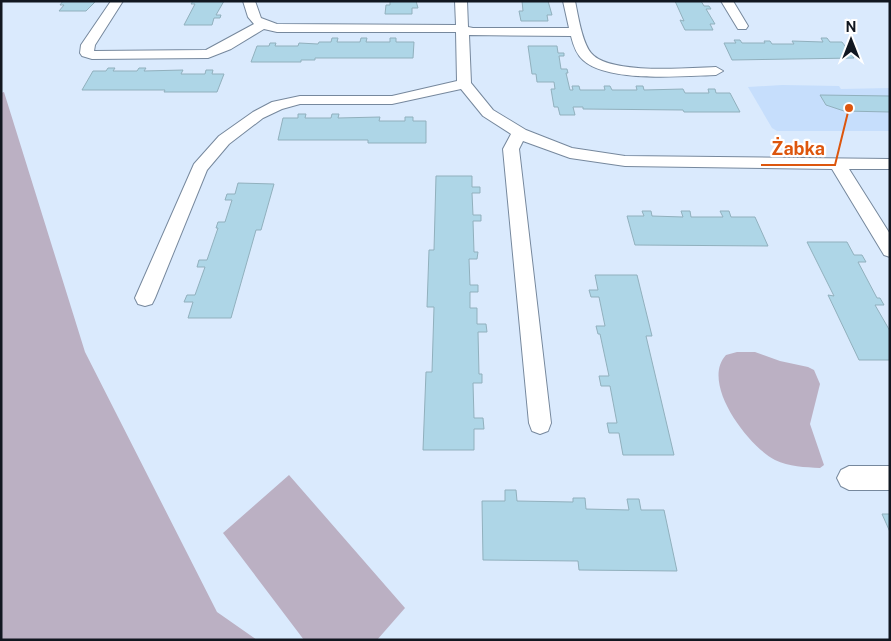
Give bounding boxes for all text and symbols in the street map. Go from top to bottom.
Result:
north arrow [826,15,876,65]
text: N [846,19,856,35]
callout: Żabka [761,132,835,165]
text: Żabka [771,137,825,159]

